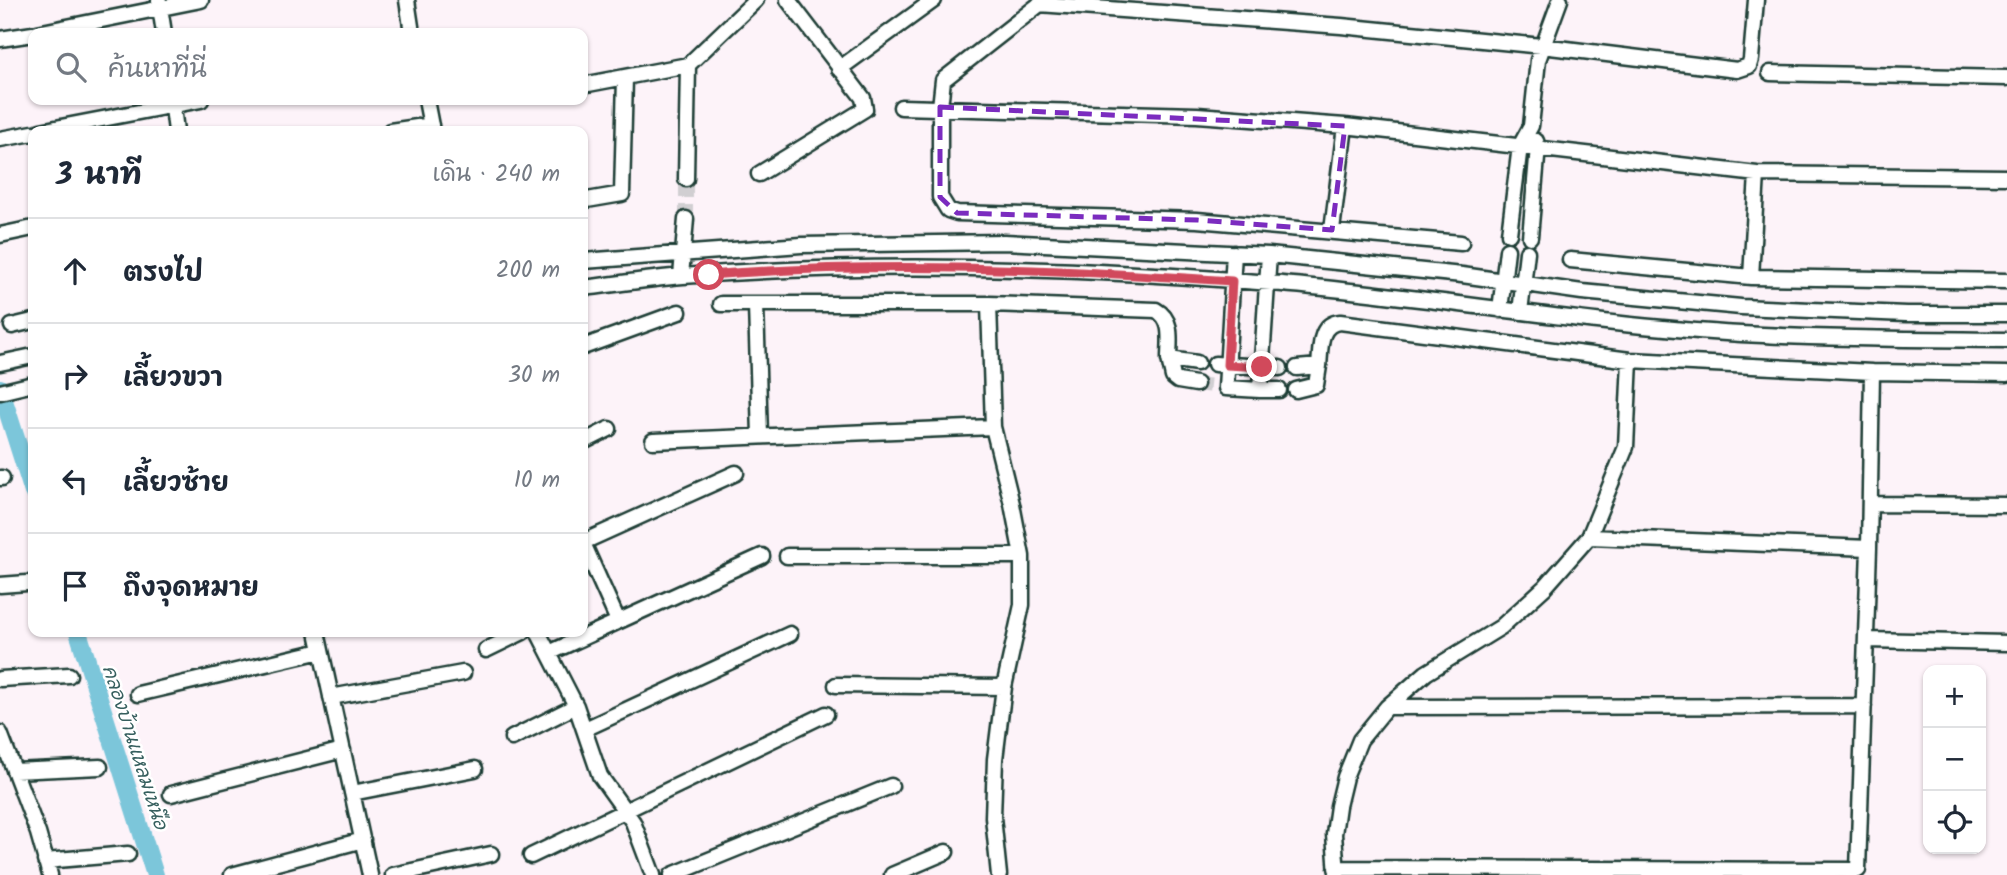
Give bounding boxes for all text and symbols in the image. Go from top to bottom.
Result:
search box [28,28,588,105]
icon: search [52,48,90,86]
text: ค้นหาที่นี่ [108,49,207,91]
text: 3 นาที [56,152,142,200]
text: เดิน · 240 m [433,157,560,193]
icon: ahead [56,252,94,290]
text: ตรงไป [123,253,203,295]
text: 200 m [496,253,560,289]
route start [693,259,724,290]
route end [1246,351,1277,382]
icon: right [56,357,94,395]
text: เลี้ยวขวา [123,358,223,400]
text: 30 m [508,358,560,394]
icon: left [56,462,94,500]
text: เลี้ยวซ้าย [123,463,229,505]
text: 10 m [514,463,560,499]
icon: arrive [56,567,94,605]
text: ถึงจุดหมาย [123,568,259,610]
water label: คลองบ้านแหลมเหนือ [93,661,175,834]
map controls [1923,665,1986,854]
button: + [1923,665,1986,728]
button: − [1923,728,1986,791]
button: locate [1923,791,1986,854]

